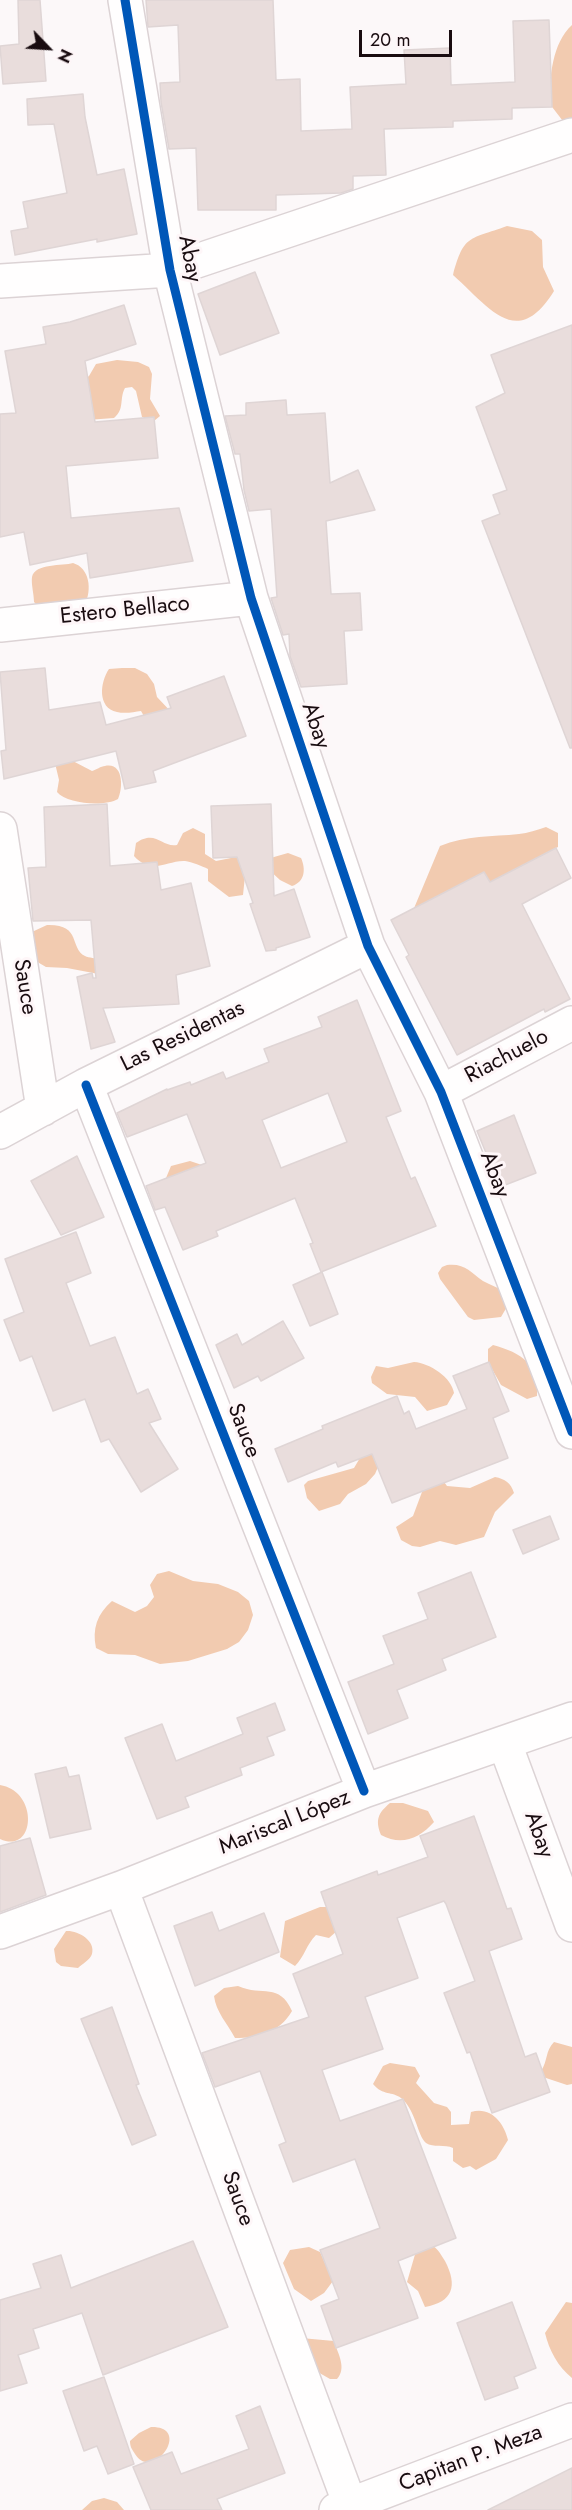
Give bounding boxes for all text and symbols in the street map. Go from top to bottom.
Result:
north arrow [18,18,78,78]
scale bar [362,18,455,56]
text: 20 m [370,27,410,53]
text: N [52,45,78,66]
street label: Abay [172,233,206,285]
street label: Estero Bellaco [59,591,191,631]
street label: Abay [295,699,335,753]
street label: Sauce [7,957,41,1017]
street label: Las Residentas [117,996,249,1078]
street label: Riachuelo [461,1024,553,1090]
street label: Abay [473,1148,515,1202]
street label: Sauce [221,1400,265,1462]
street label: Mariscal López [216,1785,354,1861]
street label: Abay [518,1808,558,1862]
street label: Sauce [215,2168,259,2230]
street label: Capitan P. Meza [396,2420,546,2498]

